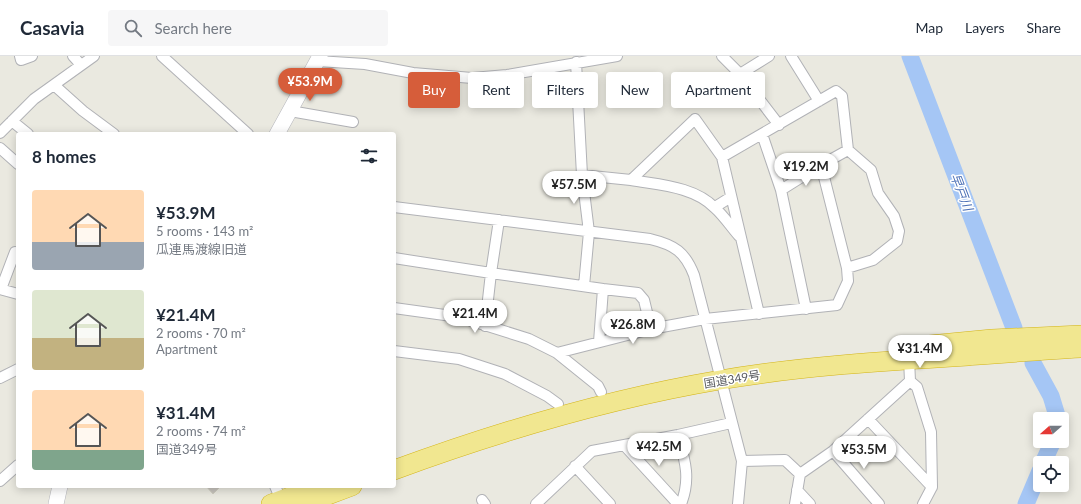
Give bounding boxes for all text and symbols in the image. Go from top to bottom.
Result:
search box [108,10,388,46]
text: Casavia [20,16,84,39]
icon: search [122,17,144,39]
text: Search here [154,19,232,37]
text: Map [915,19,943,36]
text: Layers [965,19,1005,36]
text: Share [1027,19,1061,36]
pin: ¥53.9M [277,68,343,102]
chip: Buy [408,72,460,108]
chip: Rent [468,72,524,108]
chip: Filters [532,72,598,108]
chip: New [606,72,663,108]
chip: Apartment [671,72,765,108]
text: ¥53.9M [287,73,333,89]
icon: filters [358,145,380,167]
text: 8 homes [32,146,96,167]
pin: ¥19.2M [773,153,839,187]
text: ¥19.2M [783,158,829,174]
pin: ¥57.5M [541,171,607,205]
water label: 早戸川 [948,171,977,215]
text: ¥57.5M [551,176,597,192]
text: ¥53.9M [156,202,216,223]
icon: home [64,206,112,254]
text: 5 rooms · 143 m² [156,223,253,239]
text: 瓜連馬渡線旧道 [156,241,247,257]
pin: ¥21.4M [442,300,508,334]
text: ¥21.4M [156,304,216,325]
text: ¥21.4M [452,305,498,321]
icon: home [64,306,112,354]
pin: ¥26.8M [600,311,666,345]
text: ¥26.8M [610,316,656,332]
text: 2 rooms · 70 m² [156,325,246,341]
pin: ¥31.4M [887,335,953,369]
text: ¥31.4M [897,340,943,356]
text: Apartment [156,341,217,357]
street label: 国道349号 [703,367,761,391]
text: ¥31.4M [156,402,216,423]
icon: home [64,406,112,454]
north arrow [1033,412,1069,448]
map controls [1033,412,1069,492]
text: 2 rooms · 74 m² [156,423,246,439]
pin: ¥42.5M [626,433,692,467]
pin: ¥53.5M [831,436,897,470]
text: ¥42.5M [636,438,682,454]
text: 国道349号 [156,441,218,457]
text: ¥53.5M [841,441,887,457]
button: locate [1033,456,1069,492]

